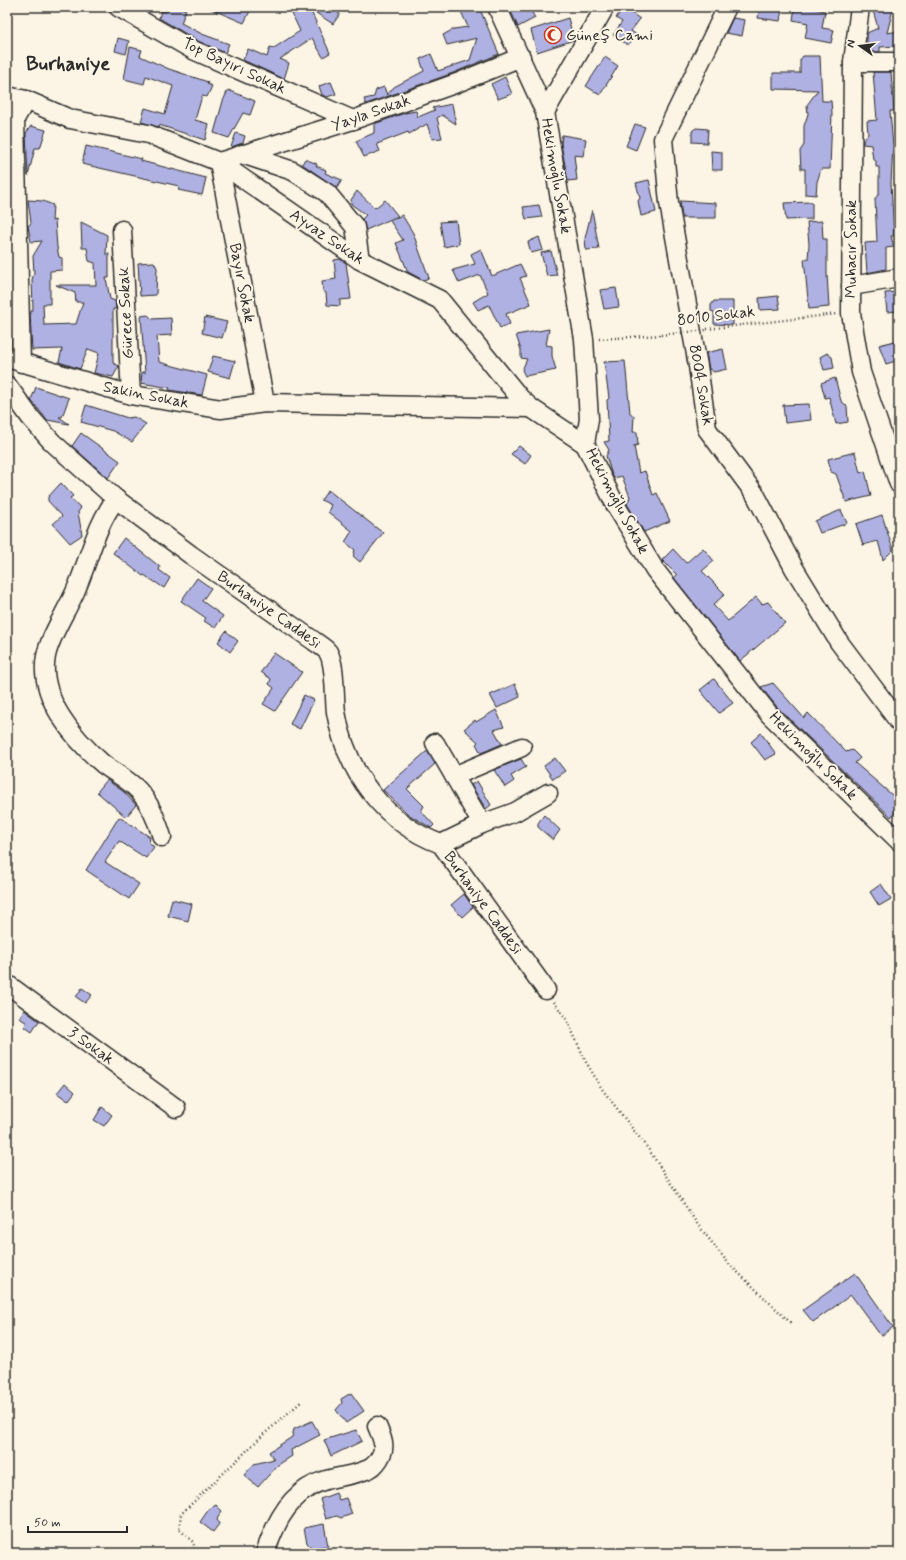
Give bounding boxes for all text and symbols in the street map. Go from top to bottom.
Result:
mosque icon: Güneş Cami [543,25,563,45]
place label: Güneş Cami [566,25,653,46]
north arrow [840,26,880,66]
street label: Top Bayırı Sokak [179,33,289,99]
text: N [844,39,859,49]
district label: Burhaniye [26,51,110,78]
street label: Yayla Sokak [329,90,413,136]
street label: Hekimoğlu Sokak [535,116,577,236]
street label: Muhacır Sokak [841,200,862,298]
street label: Ayvaz Sokak [286,204,369,270]
street label: Bayır Sokak [224,241,260,325]
street label: Gürece Sokak [113,267,139,359]
street label: 8010 Sokak [676,301,756,331]
street label: 8004 Sokak [684,343,718,427]
street label: Sakin Sokak [101,376,191,414]
street label: Hekimoğlu Sokak [580,444,654,558]
street label: Burhaniye Caddesi [213,566,325,654]
street label: Hekimoğlu Sokak [764,707,862,805]
street label: Burhaniye Caddesi [439,847,528,959]
street label: 3 Sokak [64,1022,118,1070]
scale bar [28,1508,127,1534]
text: 50 m [34,1515,61,1531]

